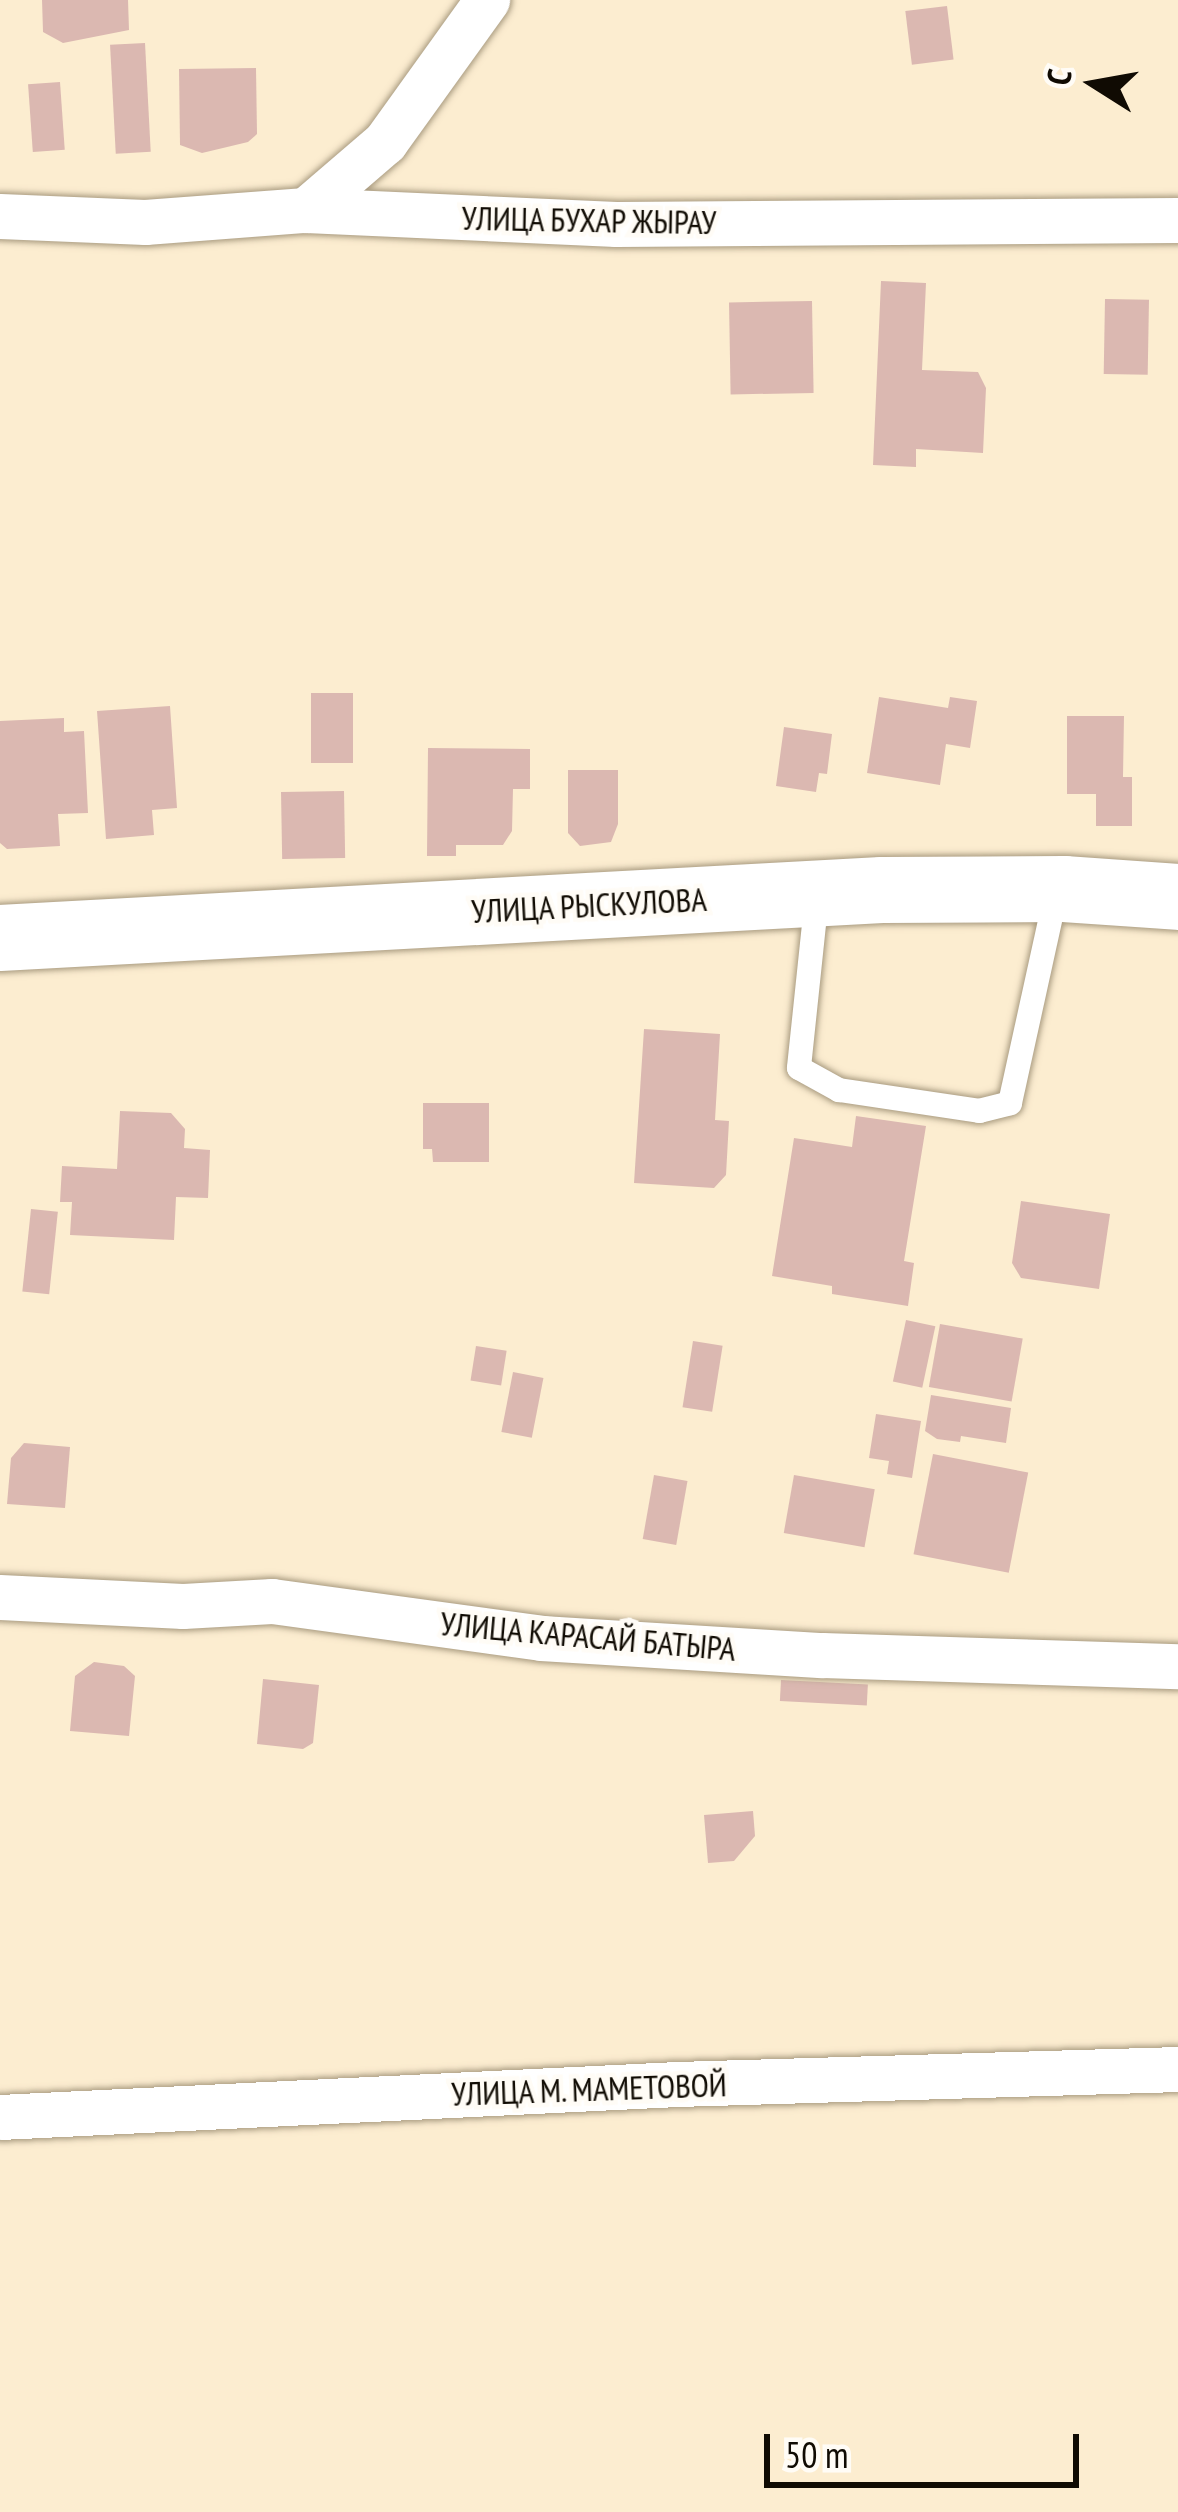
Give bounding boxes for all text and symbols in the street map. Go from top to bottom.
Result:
north arrow [1034,24,1154,144]
text: С [1036,66,1081,89]
street label: УЛИЦА БУХАР ЖЫРАУ [460,198,718,242]
street label: УЛИЦА РЫСКУЛОВА [470,879,708,931]
street label: УЛИЦА КАРАСАЙ БАТЫРА [438,1603,738,1669]
street label: УЛИЦА М. МАМЕТОВОЙ [449,2064,729,2114]
scale bar [770,2410,1085,2484]
text: 50 m [785,2431,848,2478]

